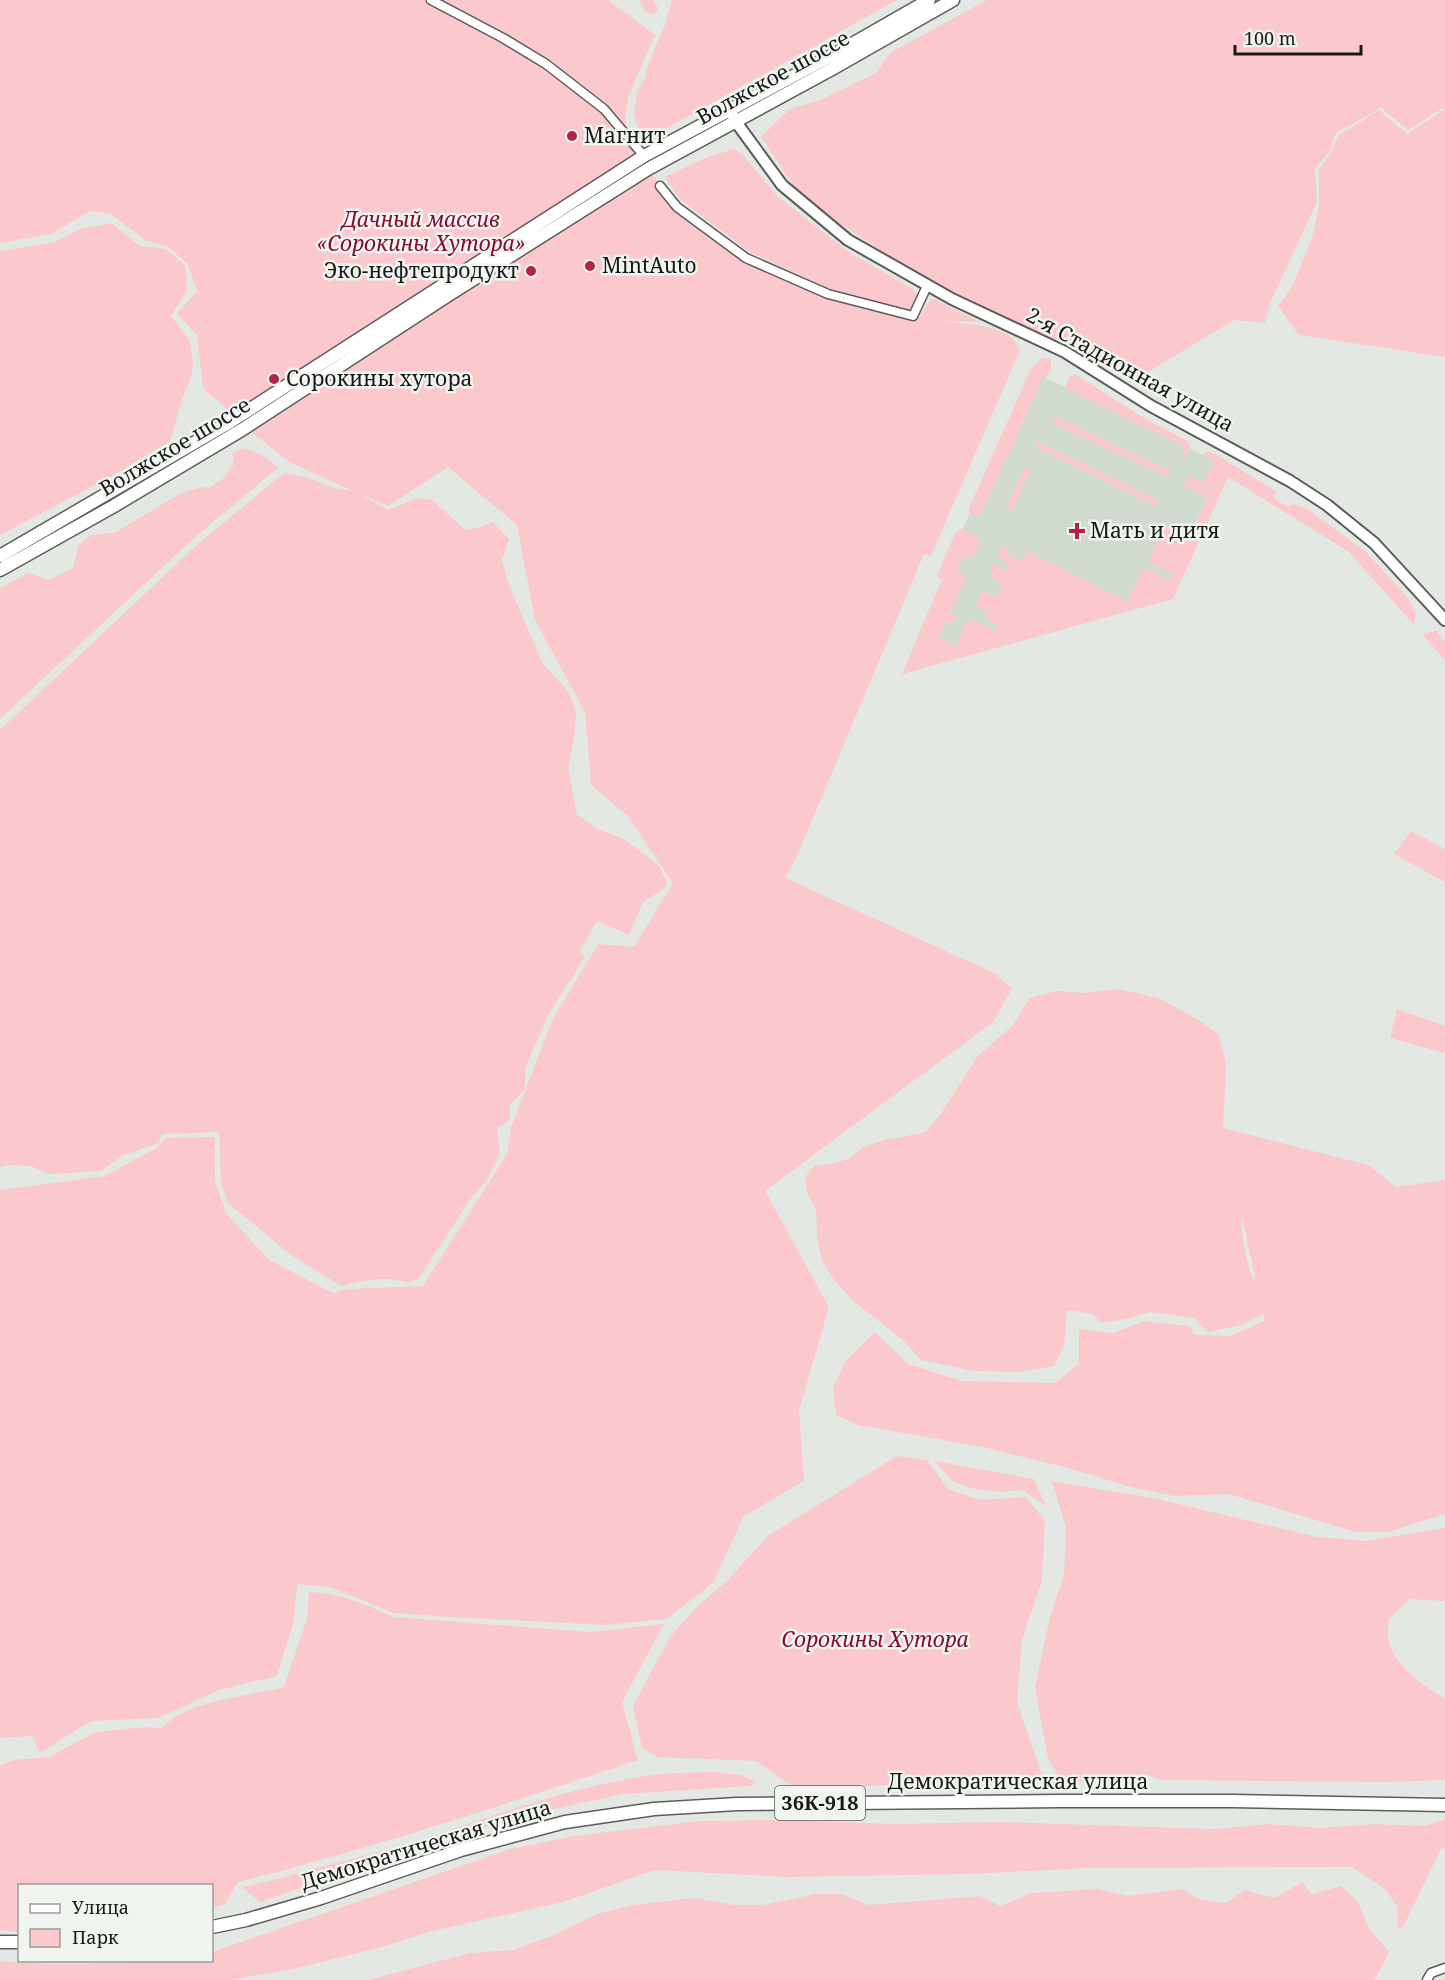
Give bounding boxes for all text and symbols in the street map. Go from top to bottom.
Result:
scale bar [1235,18,1361,56]
street label: Волжское шоссе [691,23,854,131]
text: 100 m [1244,26,1296,50]
place label: Магнит [584,121,665,149]
marker: Магнит [565,129,579,143]
park label: Дачный массив «Сорокины Хутора» [316,205,526,257]
place label: MintAuto [602,251,697,279]
place label: Эко-нефтепродукт [324,256,519,284]
marker: MintAuto [583,259,597,273]
marker: Эко-нефтепродукт [524,264,538,278]
street label: 2-я Стадионная улица [1022,300,1239,438]
place label: Сорокины хутора [286,364,473,392]
marker: Сорокины хутора [267,372,281,386]
street label: Волжское шоссе [94,390,255,502]
place label: Мать и дитя [1090,516,1220,544]
marker: Мать и дитя [1068,522,1086,540]
park label: Сорокины Хутора [781,1625,969,1653]
street label: Демократическая улица [888,1767,1148,1795]
road number: 36К-918 [775,1786,865,1820]
street label: Демократическая улица [297,1793,555,1896]
legend [18,1884,213,1962]
text: Улица [72,1895,129,1919]
text: Парк [72,1925,119,1949]

